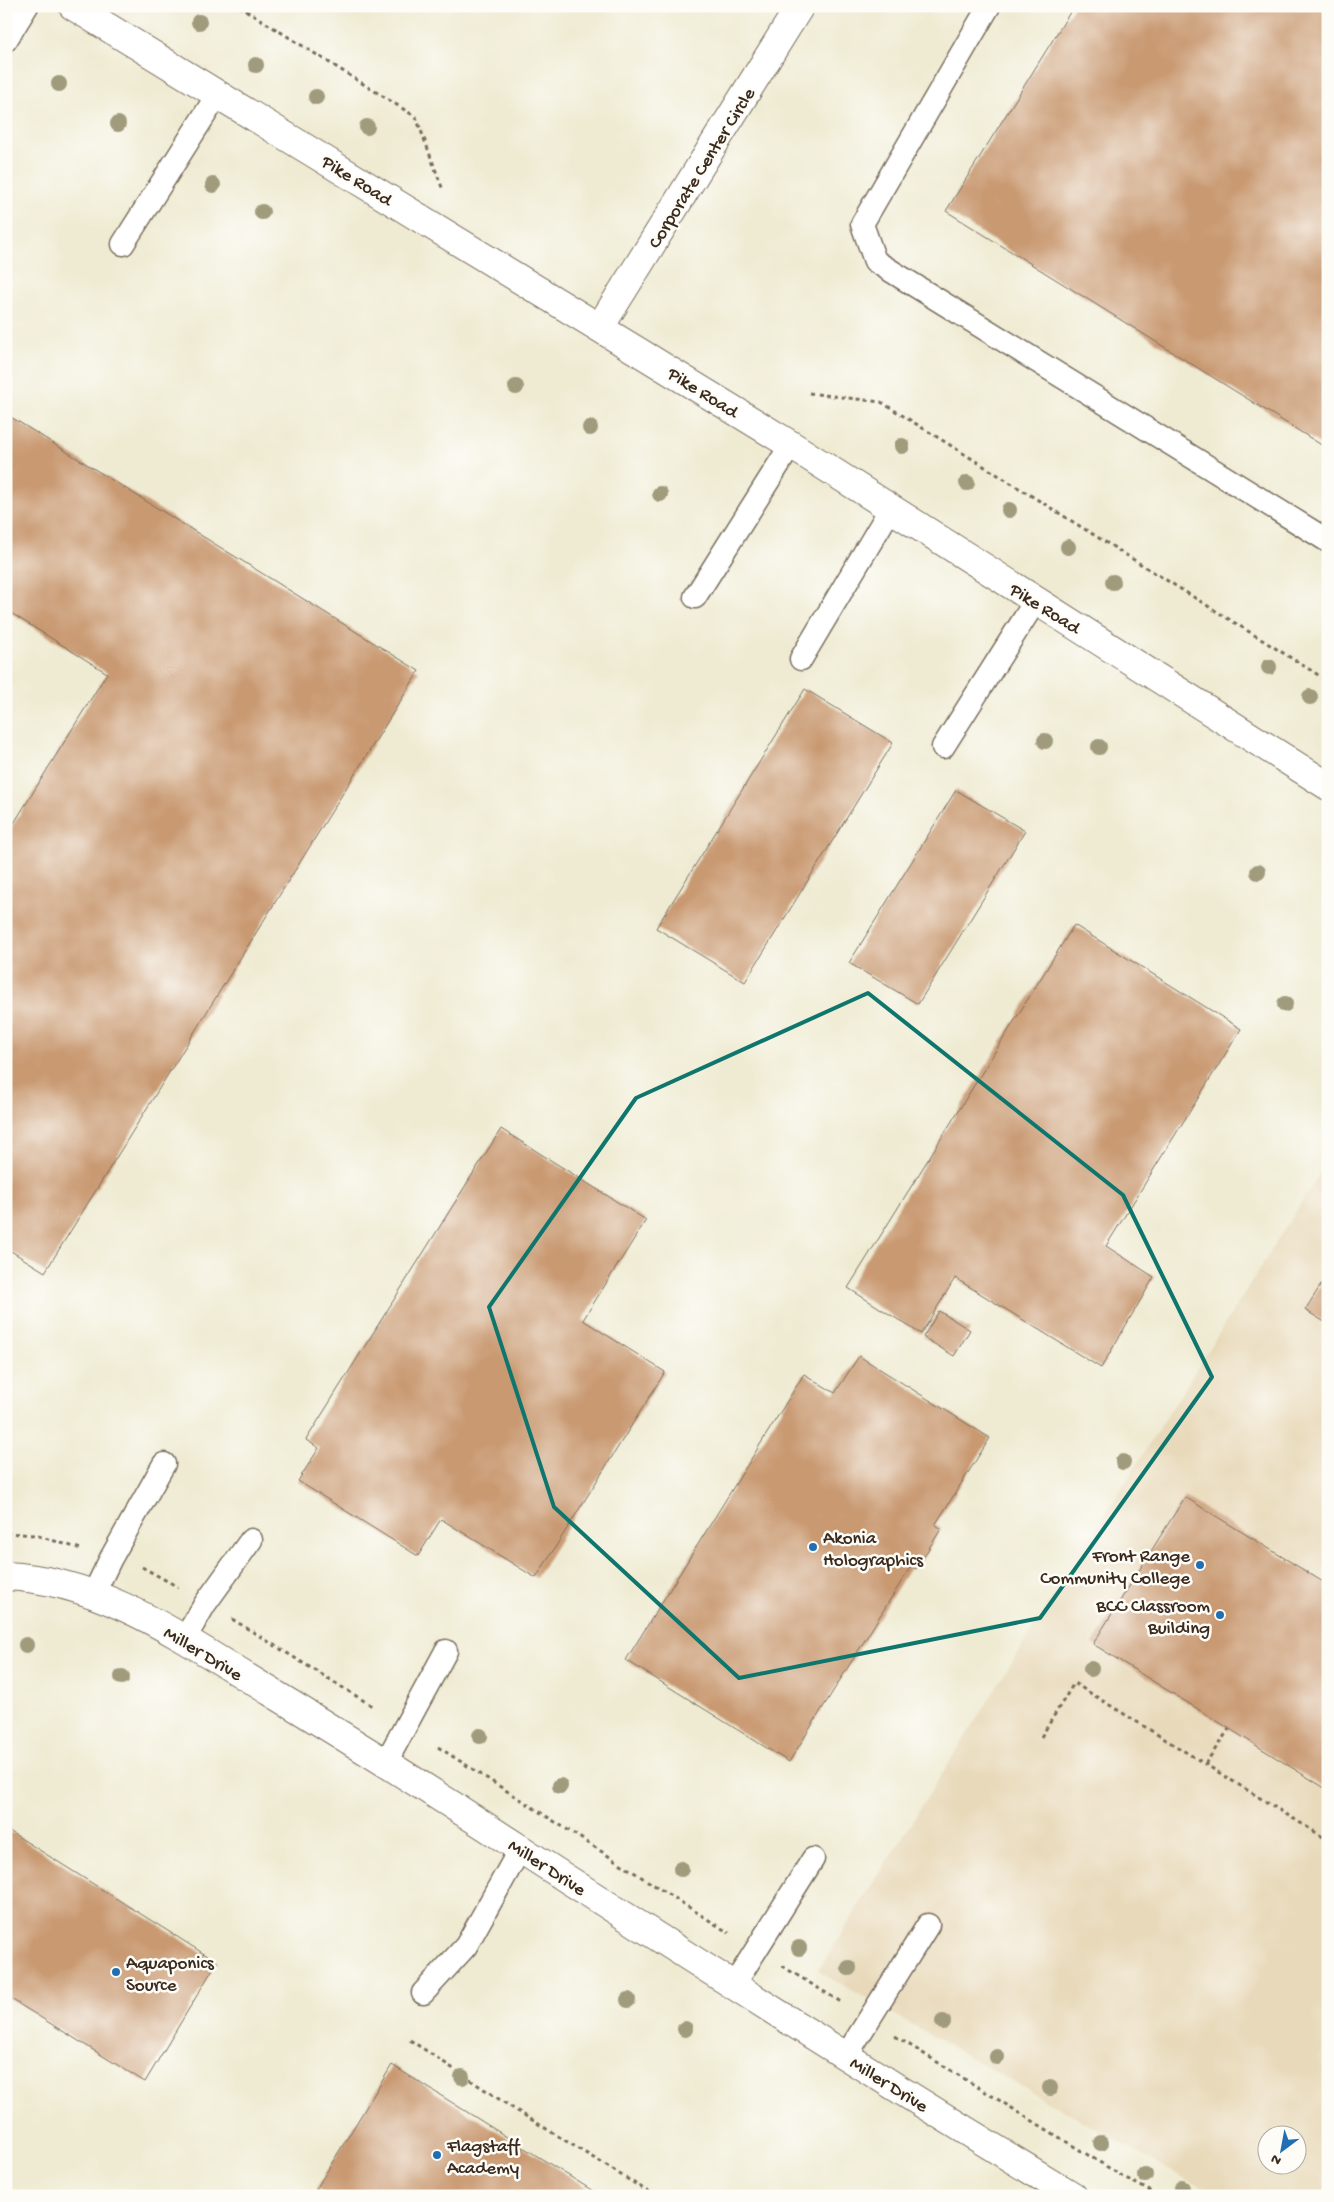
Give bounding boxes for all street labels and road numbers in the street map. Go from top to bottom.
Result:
street label: Corporate Center Circle [644,84,762,253]
street label: Pike Road [316,151,397,214]
street label: Pike Road [662,363,743,426]
street label: Pike Road [1004,579,1085,642]
street label: Miller Drive [159,1622,246,1688]
street label: Miller Drive [503,1835,589,1903]
street label: Miller Drive [845,2053,932,2119]

